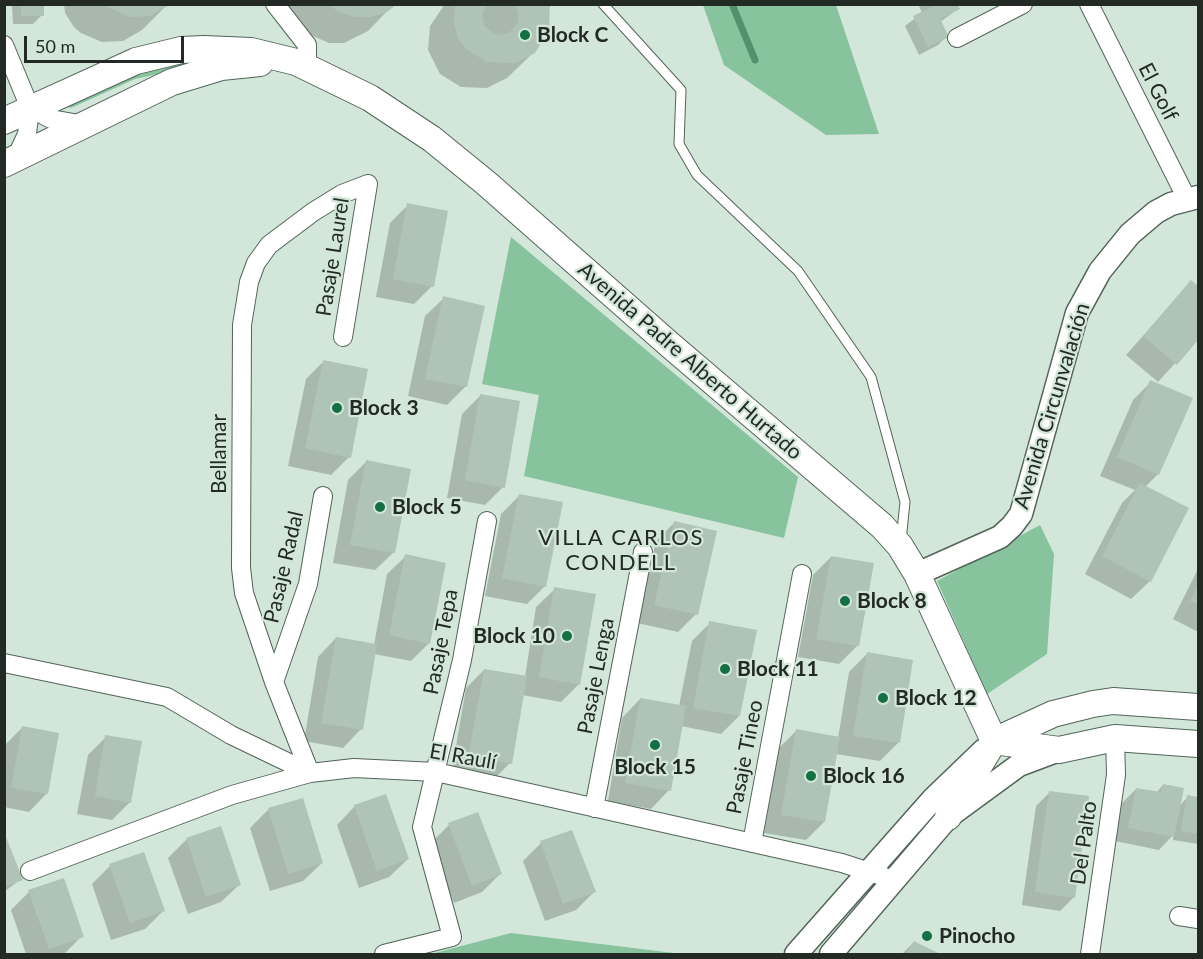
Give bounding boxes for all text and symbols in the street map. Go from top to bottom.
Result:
place label: Block C [537,22,608,48]
scale bar [27,24,188,62]
marker: Block C [518,28,532,42]
text: 50 m [35,35,75,57]
street label: El Golf [1133,59,1183,125]
street label: Pasaje Laurel [311,196,355,318]
street label: Avenida Padre Alberto Hurtado [573,257,807,465]
street label: Avenida Circunvalación [1009,300,1095,512]
place label: Block 3 [349,395,419,421]
marker: Block 3 [330,401,344,415]
street label: Bellamar [206,414,232,494]
place label: Block 5 [392,494,462,520]
marker: Block 5 [373,500,387,514]
street label: Pasaje Radal [259,508,309,626]
district label: VILLA CARLOS CONDELL [538,525,704,576]
street label: Pasaje Tepa [418,587,464,697]
place label: Block 8 [857,588,927,614]
marker: Block 8 [838,594,852,608]
street label: Pasaje Lenga [572,616,620,736]
place label: Block 10 [473,623,555,649]
marker: Block 10 [560,629,574,643]
place label: Block 11 [737,656,819,682]
marker: Block 11 [718,662,732,676]
place label: Block 12 [895,685,977,711]
marker: Block 12 [876,691,890,705]
street label: Pasaje Tineo [722,698,768,816]
marker: Block 15 [648,738,662,752]
street label: El Raulí [428,739,498,775]
place label: Block 15 [614,754,696,780]
place label: Block 16 [823,763,905,789]
marker: Block 16 [804,769,818,783]
street label: Del Palto [1066,800,1102,886]
place label: Pinocho [939,923,1015,949]
marker: Pinocho [920,929,934,943]

